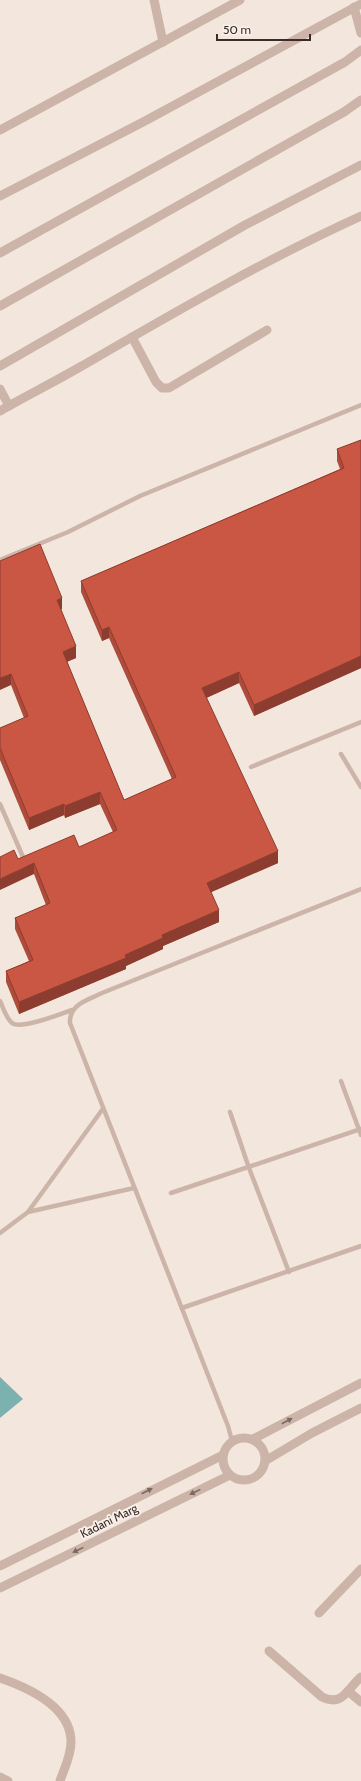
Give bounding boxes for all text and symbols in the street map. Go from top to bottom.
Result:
scale bar [217,16,310,42]
text: 50 m [223,22,251,37]
one-way arrow [281,1418,293,1424]
one-way arrow [141,1488,153,1494]
one-way arrow [189,1489,200,1495]
street label: Kadani Marg [78,1500,141,1541]
one-way arrow [72,1546,84,1553]

